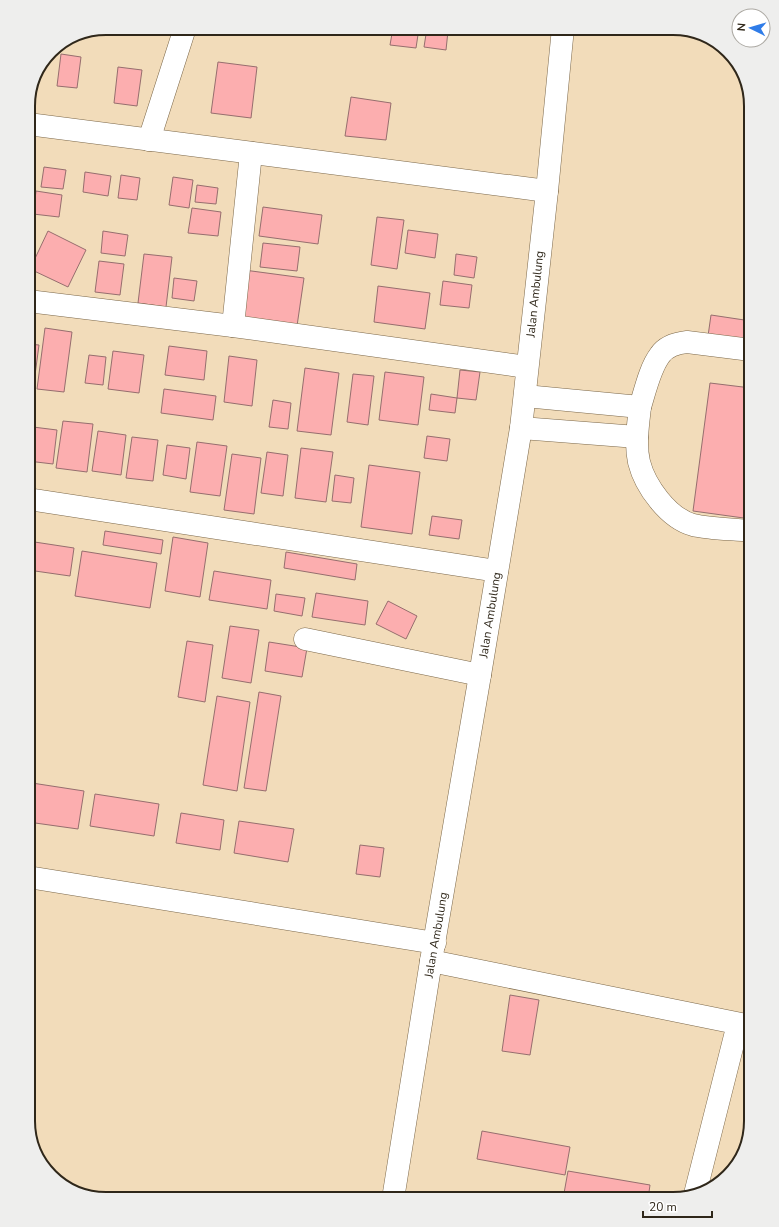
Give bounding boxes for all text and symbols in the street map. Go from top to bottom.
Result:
north arrow [731,8,771,48]
text: N [734,22,749,32]
street label: Jalan Ambulung [522,250,548,339]
street label: Jalan Ambulung [475,571,505,660]
street label: Jalan Ambulung [420,891,451,980]
scale bar [643,1193,712,1219]
text: 20 m [649,1199,677,1215]

